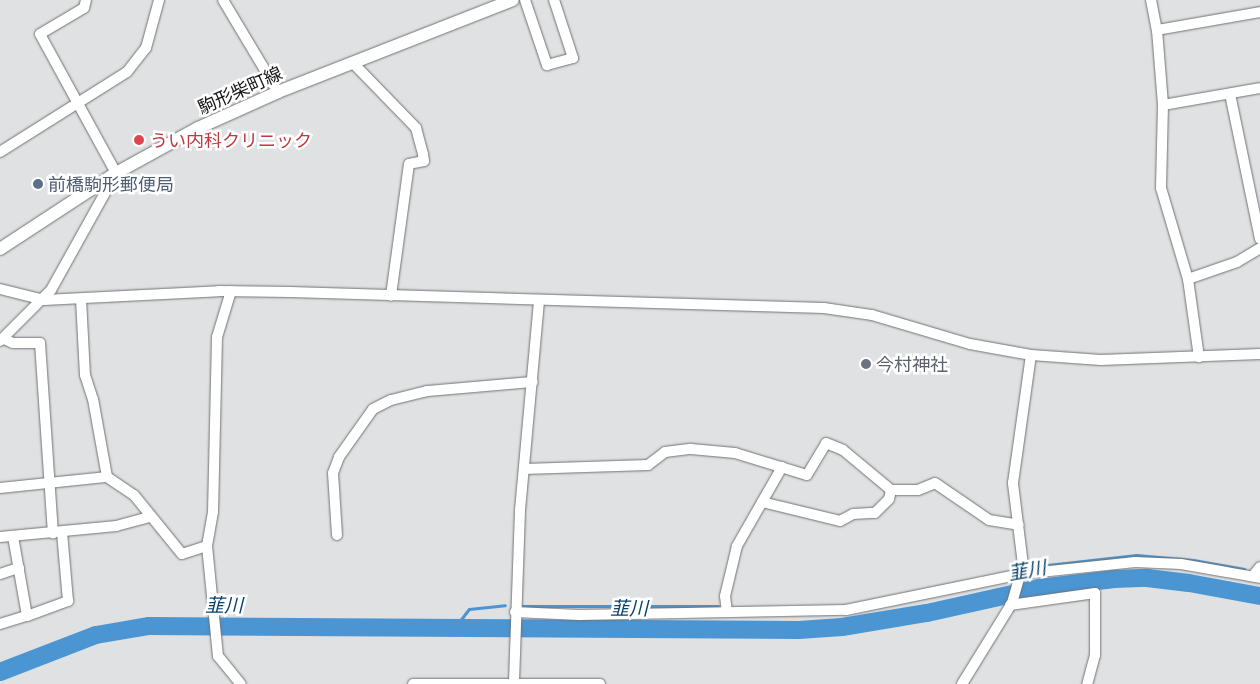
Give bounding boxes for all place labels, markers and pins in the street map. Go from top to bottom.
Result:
place label: うい内科クリニック [150,129,312,151]
marker: うい内科クリニック [132,133,146,147]
place label: 前橋駒形郵便局 [48,173,174,195]
marker: 前橋駒形郵便局 [32,178,44,190]
place label: 今村神社 [876,353,948,375]
marker: 今村神社 [860,358,872,370]

